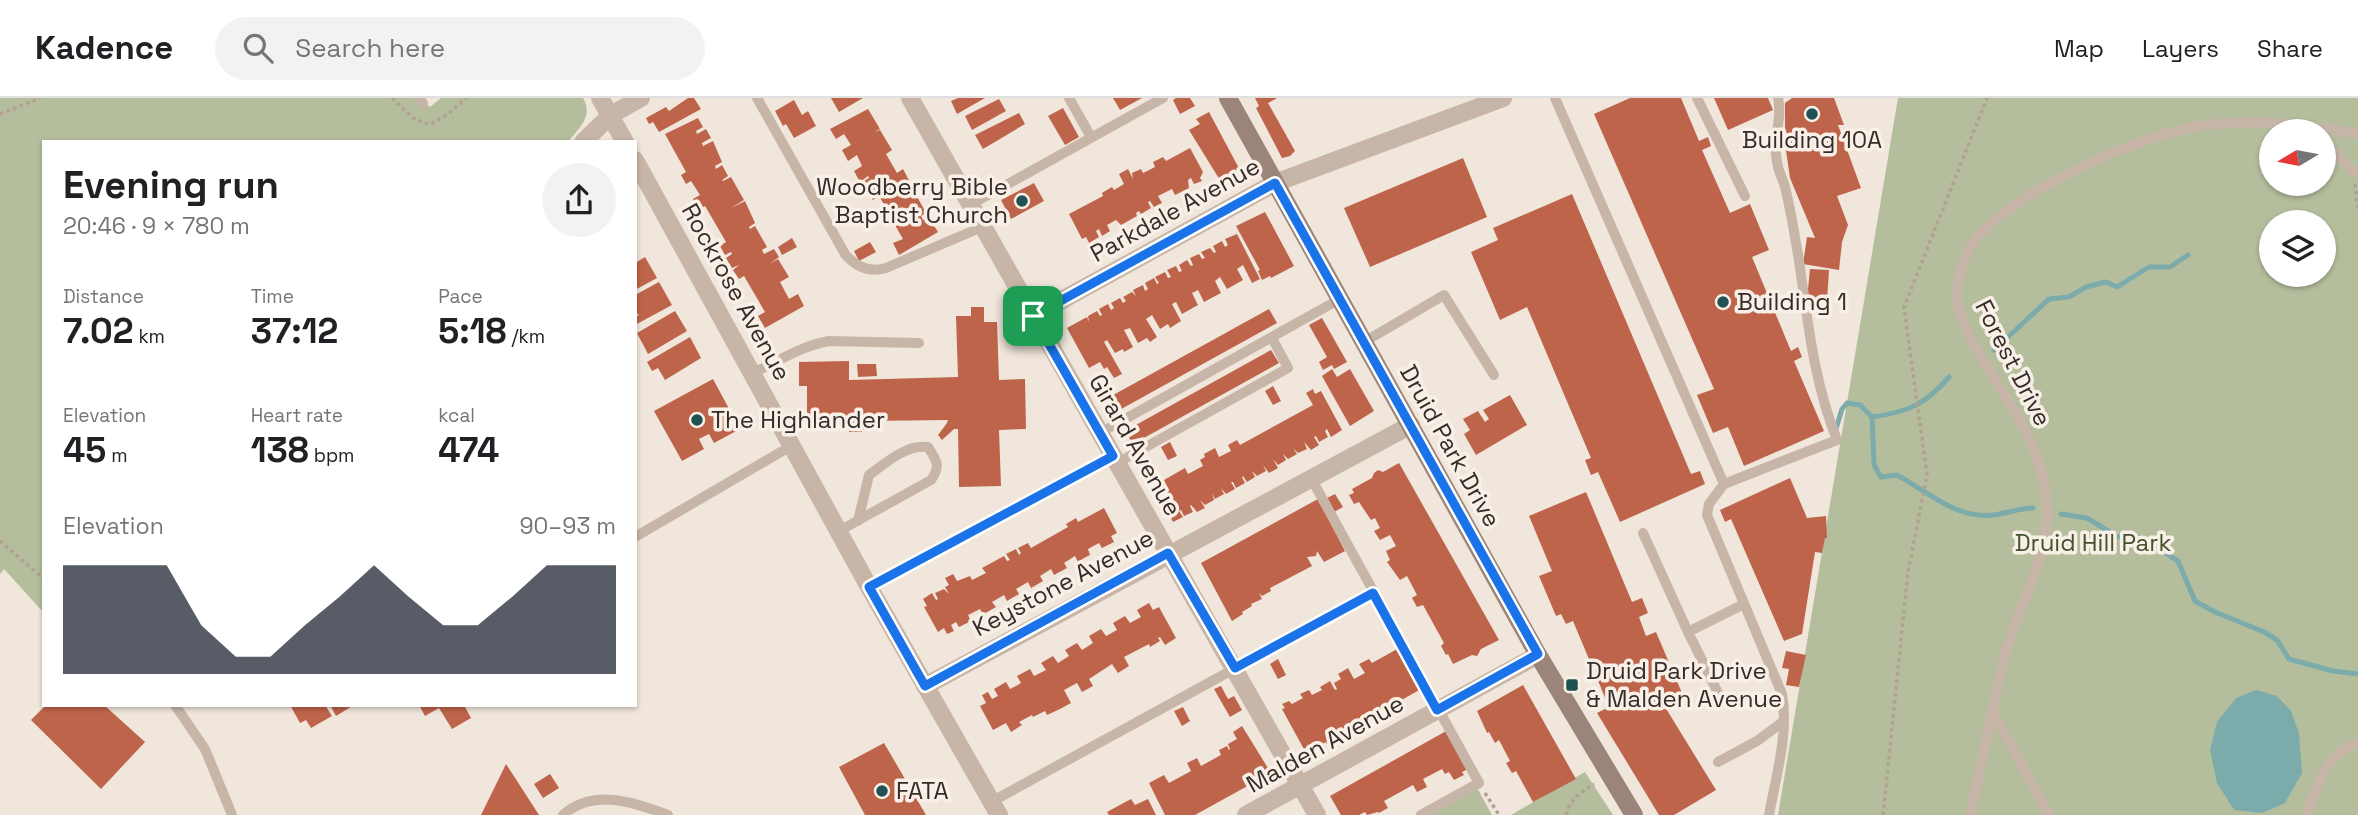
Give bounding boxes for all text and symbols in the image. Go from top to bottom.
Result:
search box [215,17,705,80]
text: Kadence [35,27,173,69]
icon: search [239,29,277,67]
text: Search here [295,31,445,65]
text: Map [2054,33,2104,64]
text: Layers [2142,33,2219,64]
text: Share [2257,33,2323,64]
marker: Building 10A [1804,106,1820,122]
north arrow [2259,119,2336,196]
map controls [2259,119,2336,287]
place label: Building 10A [1742,124,1882,155]
street label: Parkdale Avenue [1084,150,1265,269]
text: Evening run [63,161,279,209]
button: share [542,163,616,237]
place label: Woodberry Bible Baptist Church [816,171,1008,230]
marker: Woodberry Bible Baptist Church [1014,193,1030,209]
street label: Rockrose Avenue [675,198,798,386]
button: layers [2259,210,2336,287]
text: 20:46 · 9 × 780 m [63,211,250,241]
text: Distance [63,284,144,309]
text: Time [251,284,294,309]
text: Pace [438,284,483,309]
pin [1003,286,1063,346]
place label: Building 1 [1737,286,1847,317]
marker: Building 1 [1715,294,1731,310]
street label: Forest Drive [1968,294,2058,431]
icon: arrive [1014,297,1052,335]
text: 7.02 [63,309,134,353]
text: 37:12 [251,309,338,353]
text: 5:18 [438,309,507,353]
text: km [134,324,165,349]
text: /km [507,324,545,349]
street label: Druid Park Drive [1393,359,1508,532]
street label: Girard Avenue [1082,368,1189,521]
text: Elevation [63,403,146,428]
text: Heart rate [251,403,343,428]
text: kcal [438,403,475,428]
place label: The Highlander [711,404,885,435]
marker: The Highlander [689,412,705,428]
text: 45 [63,428,106,472]
text: 138 [251,428,309,472]
text: 474 [438,428,499,472]
text: m [106,443,128,468]
text: bpm [309,443,354,468]
text: Elevation [63,511,164,541]
text: 90–93 m [520,511,616,541]
street label: Keystone Avenue [967,522,1159,643]
park label: Druid Hill Park [2015,527,2171,558]
place label: Druid Park Drive & Malden Avenue [1586,655,1782,714]
marker: Druid Park Drive & Malden Avenue [1564,677,1580,693]
street label: Malden Avenue [1241,687,1409,800]
place label: FATA [896,775,949,806]
marker: FATA [874,783,890,799]

